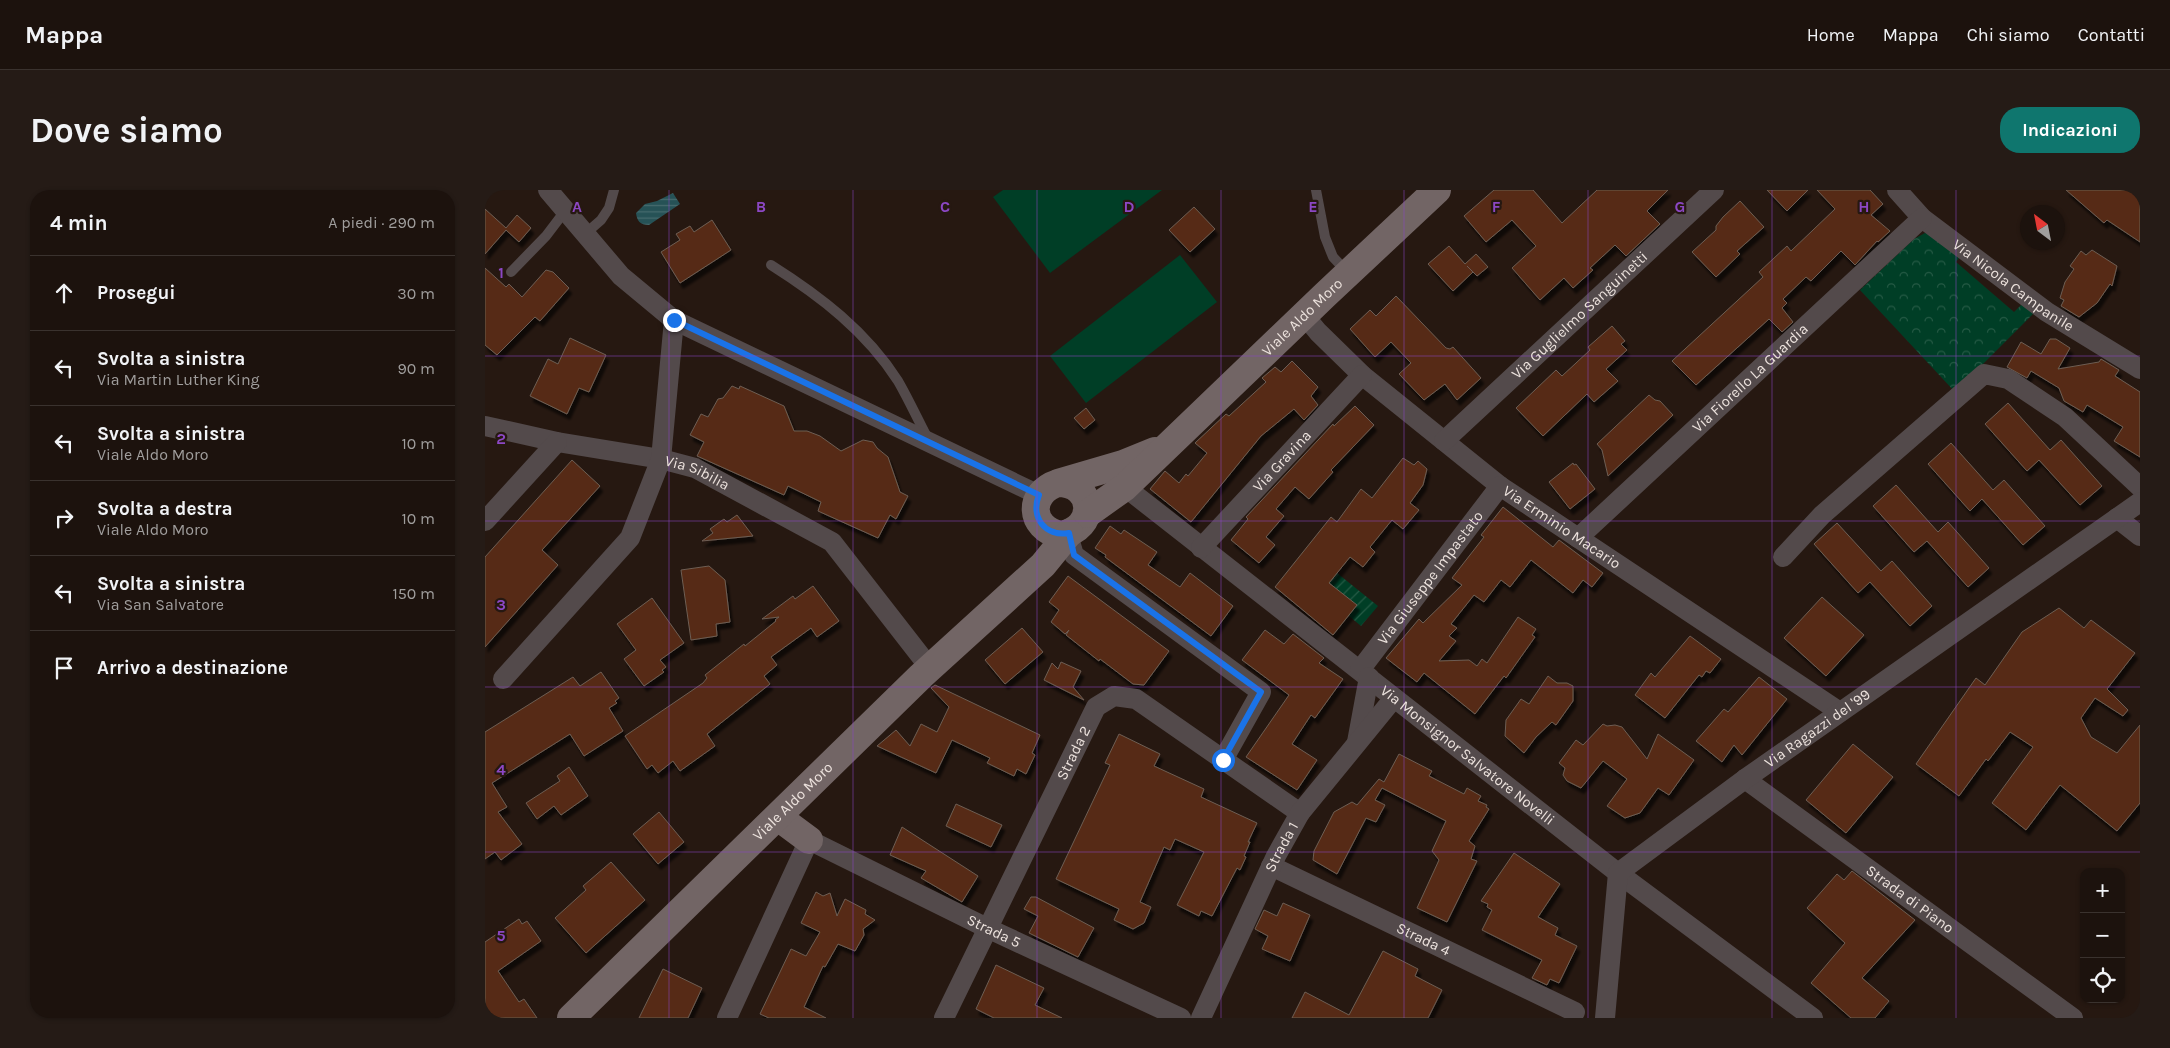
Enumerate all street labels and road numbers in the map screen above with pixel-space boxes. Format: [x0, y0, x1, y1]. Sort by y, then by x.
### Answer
street label: Via Nicola Campanile [1949, 235, 2077, 335]
street label: Via Guglielmo Sanguinetti [1508, 247, 1651, 383]
street label: Viale Aldo Moro [1258, 274, 1346, 360]
street label: Via Fiorello La Guardia [1688, 320, 1812, 436]
street label: Via Gravina [1249, 426, 1315, 495]
street label: Via Sibilia [663, 451, 733, 494]
street label: Via Erminio Macario [1500, 482, 1624, 573]
street label: Via Giuseppe Impastato [1374, 507, 1487, 648]
street label: Via Monsignor Salvatore Novelli [1377, 681, 1558, 829]
street label: Via Ragazzi del '99 [1761, 685, 1874, 772]
street label: Strada 2 [1053, 723, 1094, 783]
street label: Viale Aldo Moro [749, 758, 836, 844]
street label: Strada 1 [1261, 819, 1302, 875]
street label: Strada di Piano [1862, 861, 1957, 937]
street label: Strada 5 [964, 910, 1024, 951]
street label: Strada 4 [1394, 919, 1454, 960]

